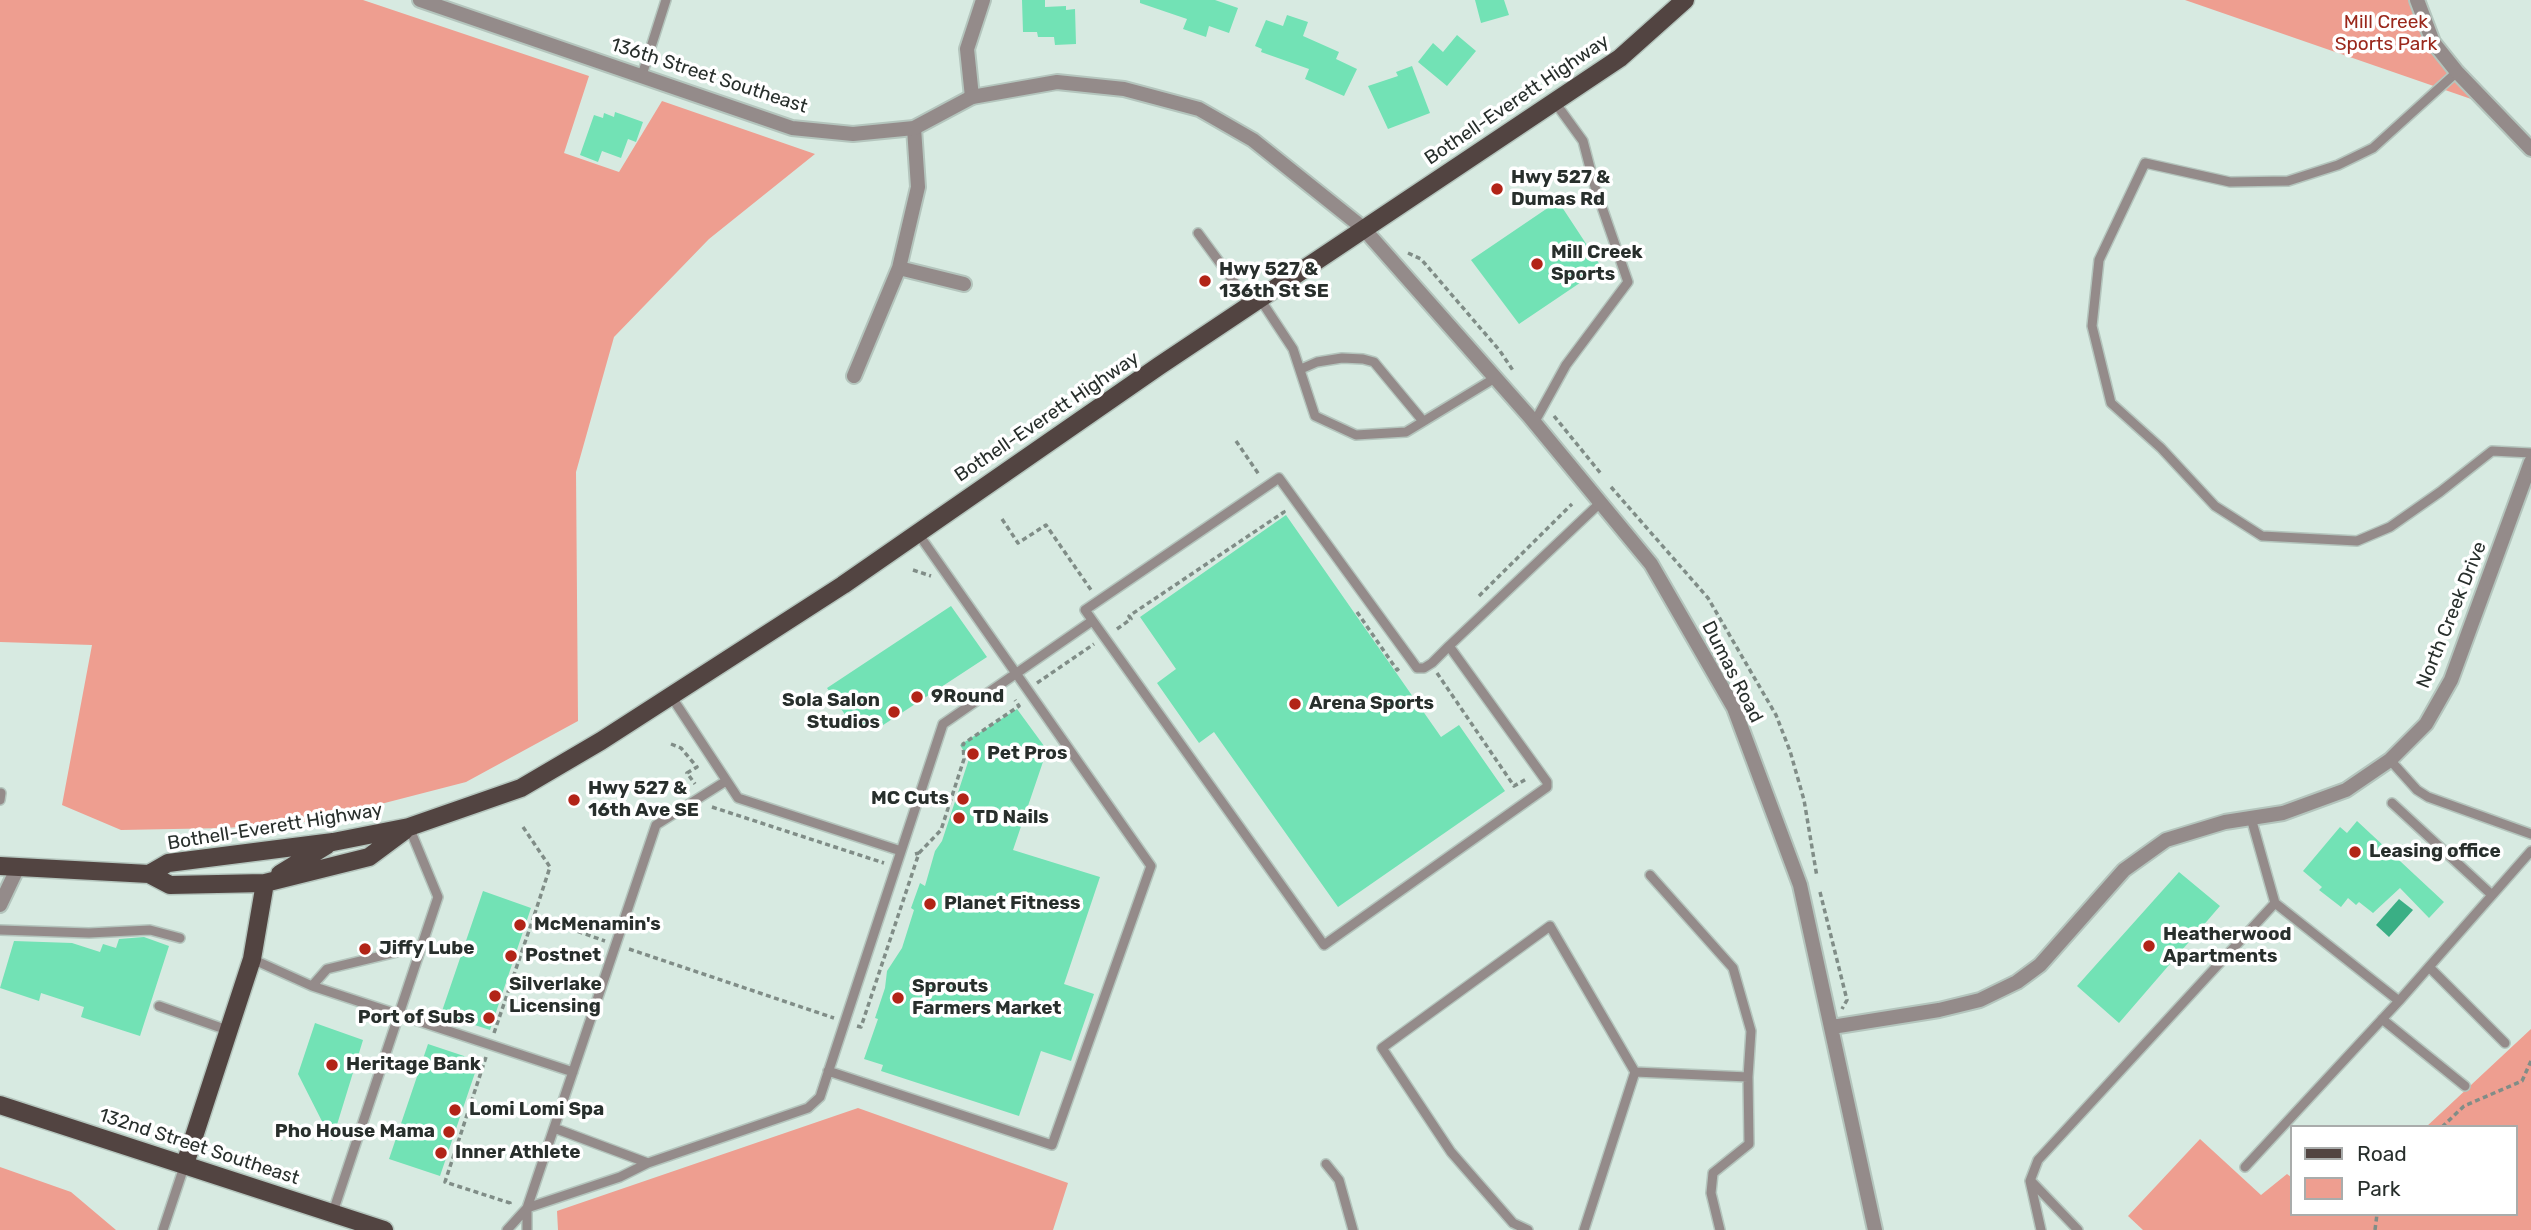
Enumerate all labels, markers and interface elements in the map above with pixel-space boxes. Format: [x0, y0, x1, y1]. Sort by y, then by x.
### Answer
park label: Mill Creek Sports Park [2335, 12, 2437, 56]
street label: Bothell-Everett Highway [1421, 30, 1613, 170]
street label: 136th Street Southeast [608, 33, 810, 119]
place label: Hwy 527 & Dumas Rd [1511, 167, 1610, 211]
marker: Hwy 527 & Dumas Rd [1489, 181, 1505, 197]
place label: Mill Creek Sports [1551, 242, 1643, 286]
marker: Mill Creek Sports [1529, 256, 1545, 272]
place label: Hwy 527 & 136th St SE [1219, 259, 1329, 303]
marker: Hwy 527 & 136th St SE [1197, 273, 1213, 289]
street label: Bothell-Everett Highway [951, 347, 1143, 487]
street label: North Creek Drive [2412, 538, 2492, 692]
street label: Dumas Road [1697, 617, 1767, 727]
place label: 9Round [931, 686, 1004, 708]
marker: 9Round [909, 689, 925, 705]
place label: Sola Salon Studios [782, 690, 880, 734]
place label: Arena Sports [1309, 693, 1434, 715]
marker: Arena Sports [1287, 696, 1303, 712]
marker: Sola Salon Studios [886, 704, 902, 720]
place label: Pet Pros [987, 743, 1067, 765]
marker: Pet Pros [965, 746, 981, 762]
place label: Hwy 527 & 16th Ave SE [588, 778, 699, 822]
place label: MC Cuts [871, 788, 949, 810]
marker: MC Cuts [955, 791, 971, 807]
marker: Hwy 527 & 16th Ave SE [566, 792, 582, 808]
street label: Bothell-Everett Highway [166, 799, 384, 855]
place label: TD Nails [973, 807, 1049, 829]
marker: TD Nails [951, 810, 967, 826]
place label: Leasing office [2369, 841, 2501, 863]
marker: Leasing office [2347, 844, 2363, 860]
place label: Planet Fitness [944, 893, 1080, 915]
marker: Planet Fitness [922, 896, 938, 912]
place label: McMenamin's [534, 914, 661, 936]
marker: McMenamin's [512, 917, 528, 933]
place label: Heatherwood Apartments [2163, 924, 2292, 968]
place label: Jiffy Lube [379, 938, 475, 960]
marker: Heatherwood Apartments [2141, 938, 2157, 954]
marker: Jiffy Lube [357, 941, 373, 957]
place label: Postnet [525, 945, 601, 967]
marker: Postnet [503, 948, 519, 964]
place label: Silverlake Licensing [509, 974, 602, 1018]
place label: Sprouts Farmers Market [912, 976, 1061, 1020]
marker: Silverlake Licensing [487, 988, 503, 1004]
marker: Sprouts Farmers Market [890, 990, 906, 1006]
place label: Port of Subs [358, 1007, 475, 1029]
marker: Port of Subs [481, 1010, 497, 1026]
place label: Heritage Bank [346, 1054, 481, 1076]
marker: Heritage Bank [324, 1057, 340, 1073]
place label: Lomi Lomi Spa [469, 1099, 604, 1121]
marker: Lomi Lomi Spa [447, 1102, 463, 1118]
street label: 132nd Street Southeast [96, 1104, 302, 1190]
place label: Pho House Mama [275, 1121, 435, 1143]
marker: Pho House Mama [441, 1124, 457, 1140]
legend [2290, 1125, 2517, 1216]
text: Road [2357, 1141, 2407, 1166]
place label: Inner Athlete [455, 1142, 581, 1164]
marker: Inner Athlete [433, 1145, 449, 1161]
text: Park [2357, 1176, 2401, 1201]

